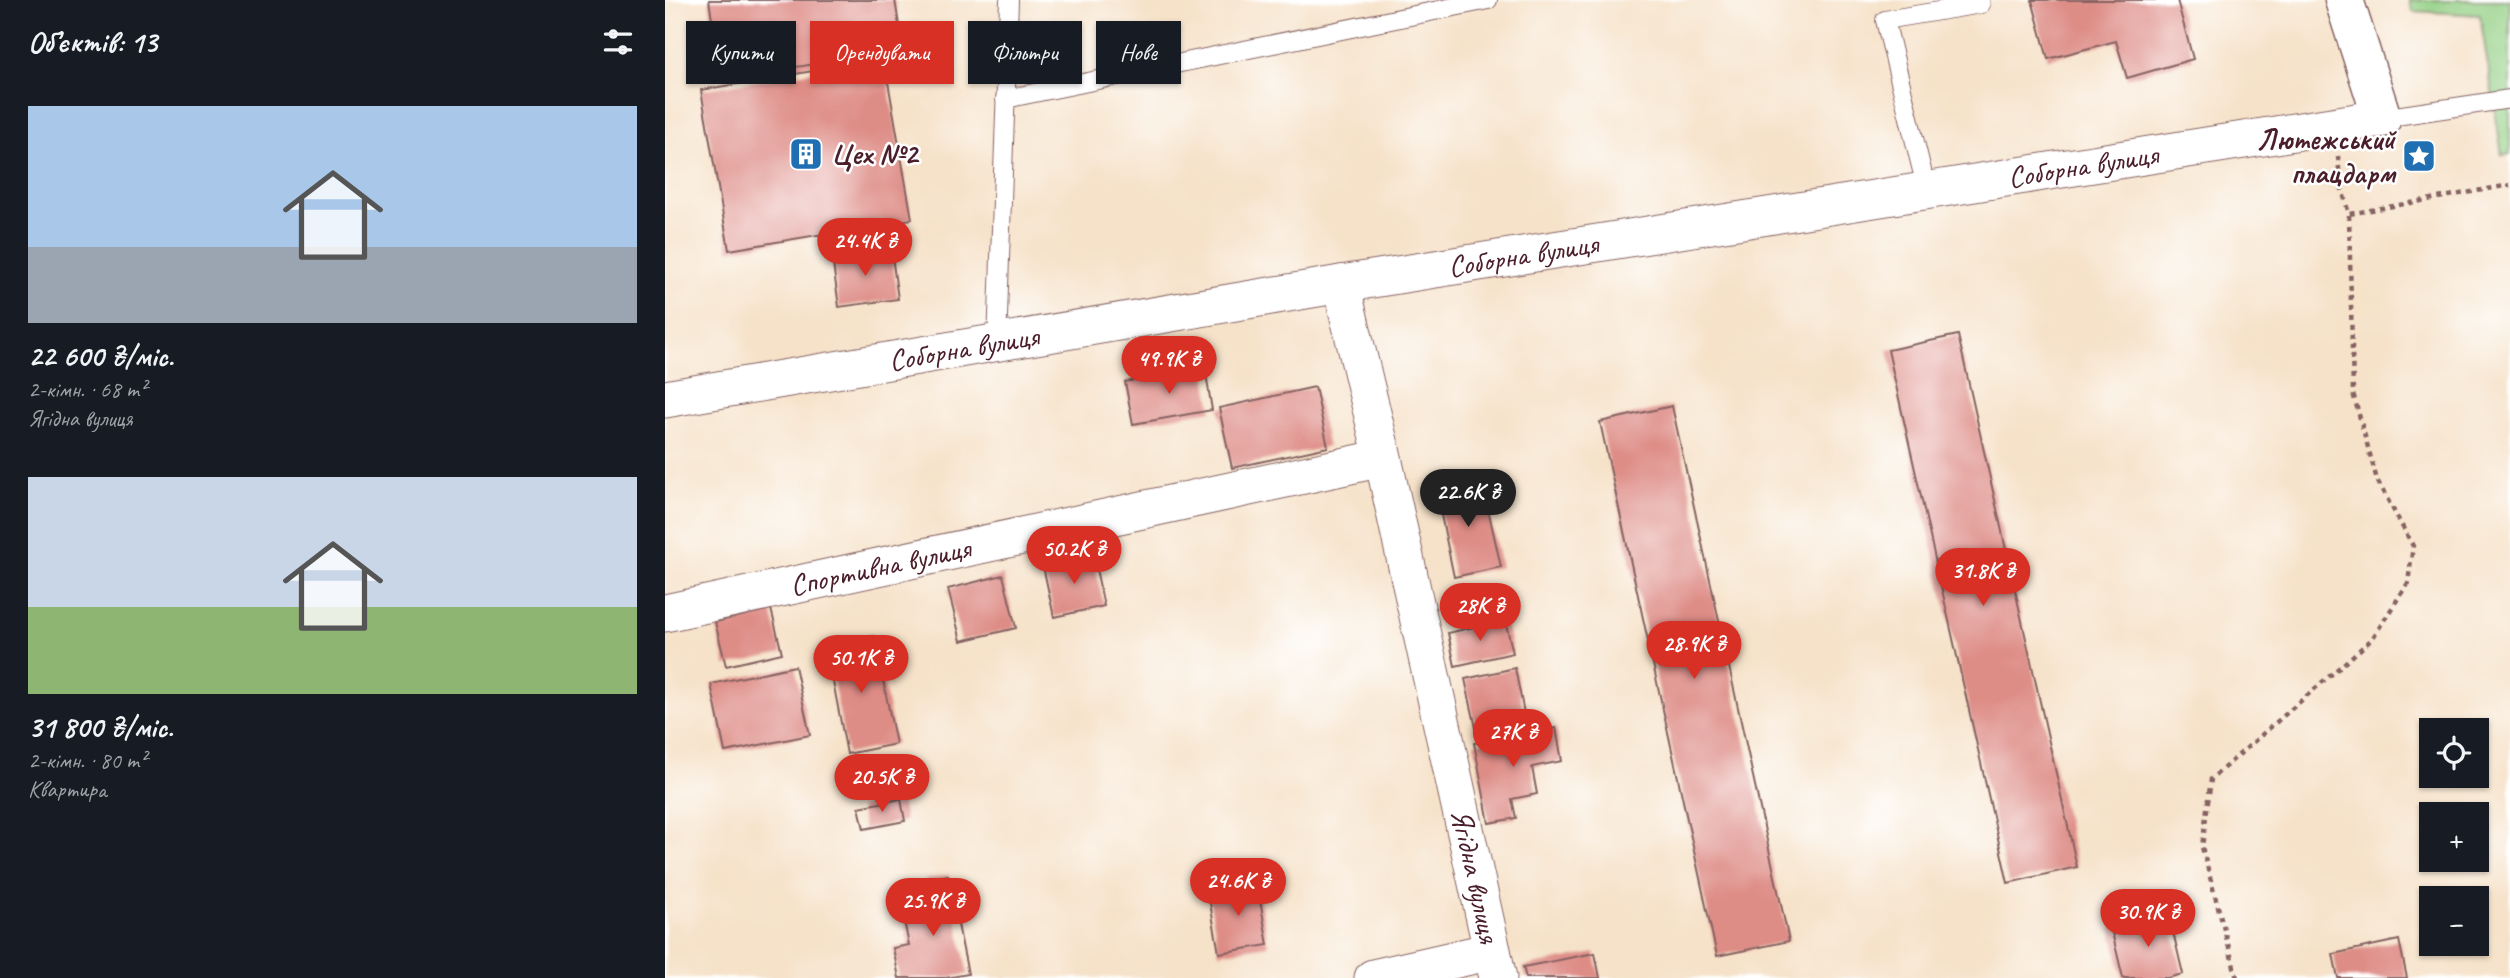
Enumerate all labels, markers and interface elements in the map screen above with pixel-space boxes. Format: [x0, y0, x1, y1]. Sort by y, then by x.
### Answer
chip: Купити [686, 21, 796, 84]
chip: Орендувати [810, 21, 954, 84]
chip: Фільтри [968, 21, 1082, 84]
chip: Нове [1096, 21, 1181, 84]
text: Об’єктів: 13 [28, 23, 157, 61]
icon: filters [599, 23, 637, 61]
place label: Лютежський плацдарм [2256, 120, 2397, 192]
building icon: Цех №2 [787, 135, 825, 173]
place label: Цех №2 [831, 135, 920, 173]
street label: Соборна вулиця [2005, 135, 2163, 196]
place icon: Лютежський плацдарм [2400, 137, 2438, 175]
icon: home [270, 152, 396, 278]
pin: 24.4K ₴ [800, 218, 930, 278]
street label: Соборна вулиця [1445, 224, 1603, 286]
text: 24.4K ₴ [833, 226, 897, 255]
street label: Соборна вулиця [886, 316, 1044, 380]
pin: 49.9K ₴ [1104, 336, 1234, 396]
text: 22 600 ₴/міс. [28, 337, 173, 375]
text: 49.9K ₴ [1138, 344, 1200, 373]
text: 2-кімн. · 68 m² [28, 375, 146, 404]
text: Ягідна вулиця [28, 404, 133, 433]
pin: 22.6K ₴ [1403, 470, 1533, 529]
text: 22.6K ₴ [1436, 477, 1500, 506]
icon: home [270, 523, 396, 649]
pin: 50.2K ₴ [1009, 526, 1139, 586]
street label: Спортивна вулиця [786, 528, 976, 605]
text: 50.2K ₴ [1042, 534, 1106, 563]
pin: 31.8K ₴ [1918, 548, 2048, 608]
text: 31.8K ₴ [1951, 556, 2015, 585]
pin: 28K ₴ [1431, 584, 1529, 643]
text: 28K ₴ [1456, 591, 1504, 620]
pin: 28.9K ₴ [1629, 622, 1759, 681]
text: 28.9K ₴ [1662, 629, 1726, 658]
pin: 50.1K ₴ [796, 636, 926, 695]
text: 50.1K ₴ [829, 643, 893, 672]
text: 31 800 ₴/міс. [28, 708, 173, 746]
pin: 27K ₴ [1464, 710, 1562, 769]
text: 27K ₴ [1489, 717, 1537, 746]
map controls [2419, 718, 2489, 956]
button: locate [2419, 718, 2489, 788]
text: 2-кімн. · 80 m² [28, 746, 146, 775]
pin: 20.5K ₴ [817, 754, 947, 814]
text: 20.5K ₴ [850, 762, 914, 791]
text: Квартира [28, 775, 106, 804]
button: + [2419, 802, 2489, 872]
street label: Ягідна вулиця [1442, 805, 1509, 948]
pin: 24.6K ₴ [1173, 858, 1303, 918]
text: 24.6K ₴ [1206, 866, 1270, 895]
pin: 25.9K ₴ [868, 878, 998, 938]
text: 25.9K ₴ [902, 886, 964, 915]
button: − [2419, 886, 2489, 956]
pin: 30.9K ₴ [2083, 890, 2213, 949]
text: 30.9K ₴ [2116, 897, 2180, 926]

